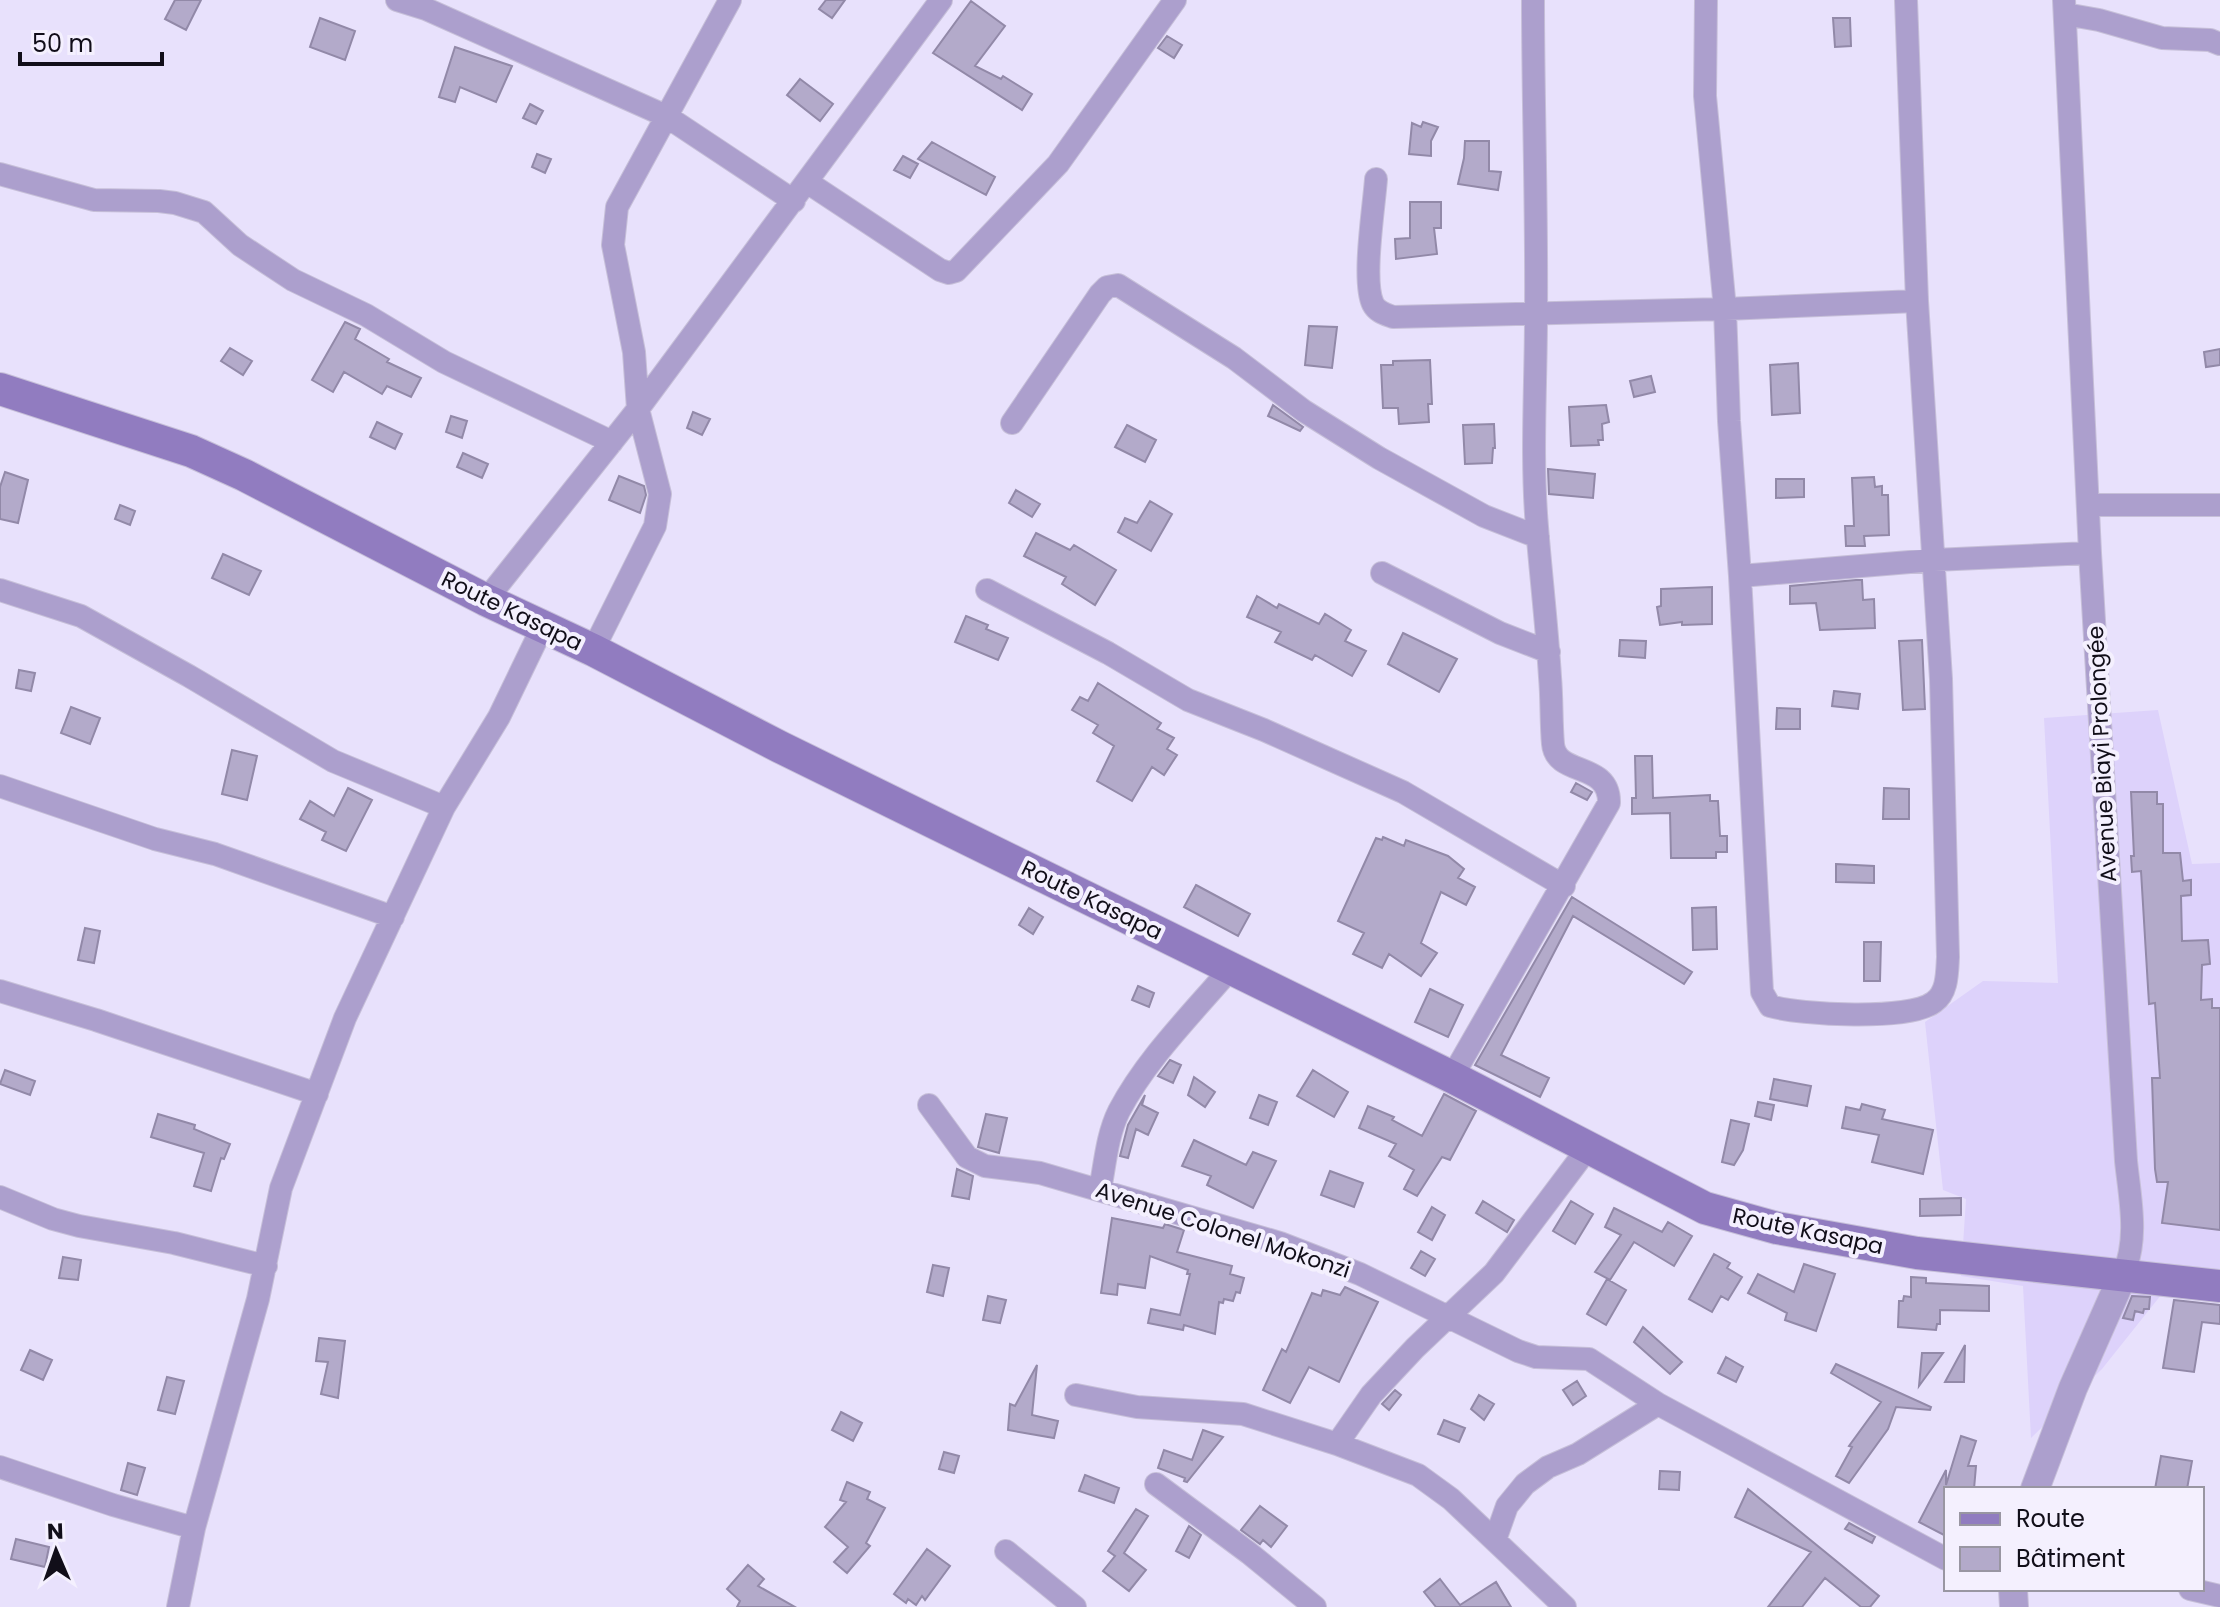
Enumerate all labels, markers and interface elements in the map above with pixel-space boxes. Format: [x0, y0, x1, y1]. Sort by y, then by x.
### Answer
scale bar [20, 16, 162, 66]
text: 50 m [32, 27, 93, 60]
street label: Route Kasapa [436, 563, 588, 659]
street label: Avenue Biayi Prolongée [2080, 625, 2124, 883]
street label: Route Kasapa [1016, 852, 1168, 948]
street label: Avenue Colonel Mokonzi [1092, 1174, 1354, 1286]
street label: Route Kasapa [1730, 1200, 1886, 1262]
legend [1944, 1487, 2204, 1591]
text: Route [2016, 1502, 2085, 1535]
north arrow [16, 1511, 96, 1591]
text: N [47, 1516, 64, 1547]
text: Bâtiment [2016, 1542, 2125, 1575]

